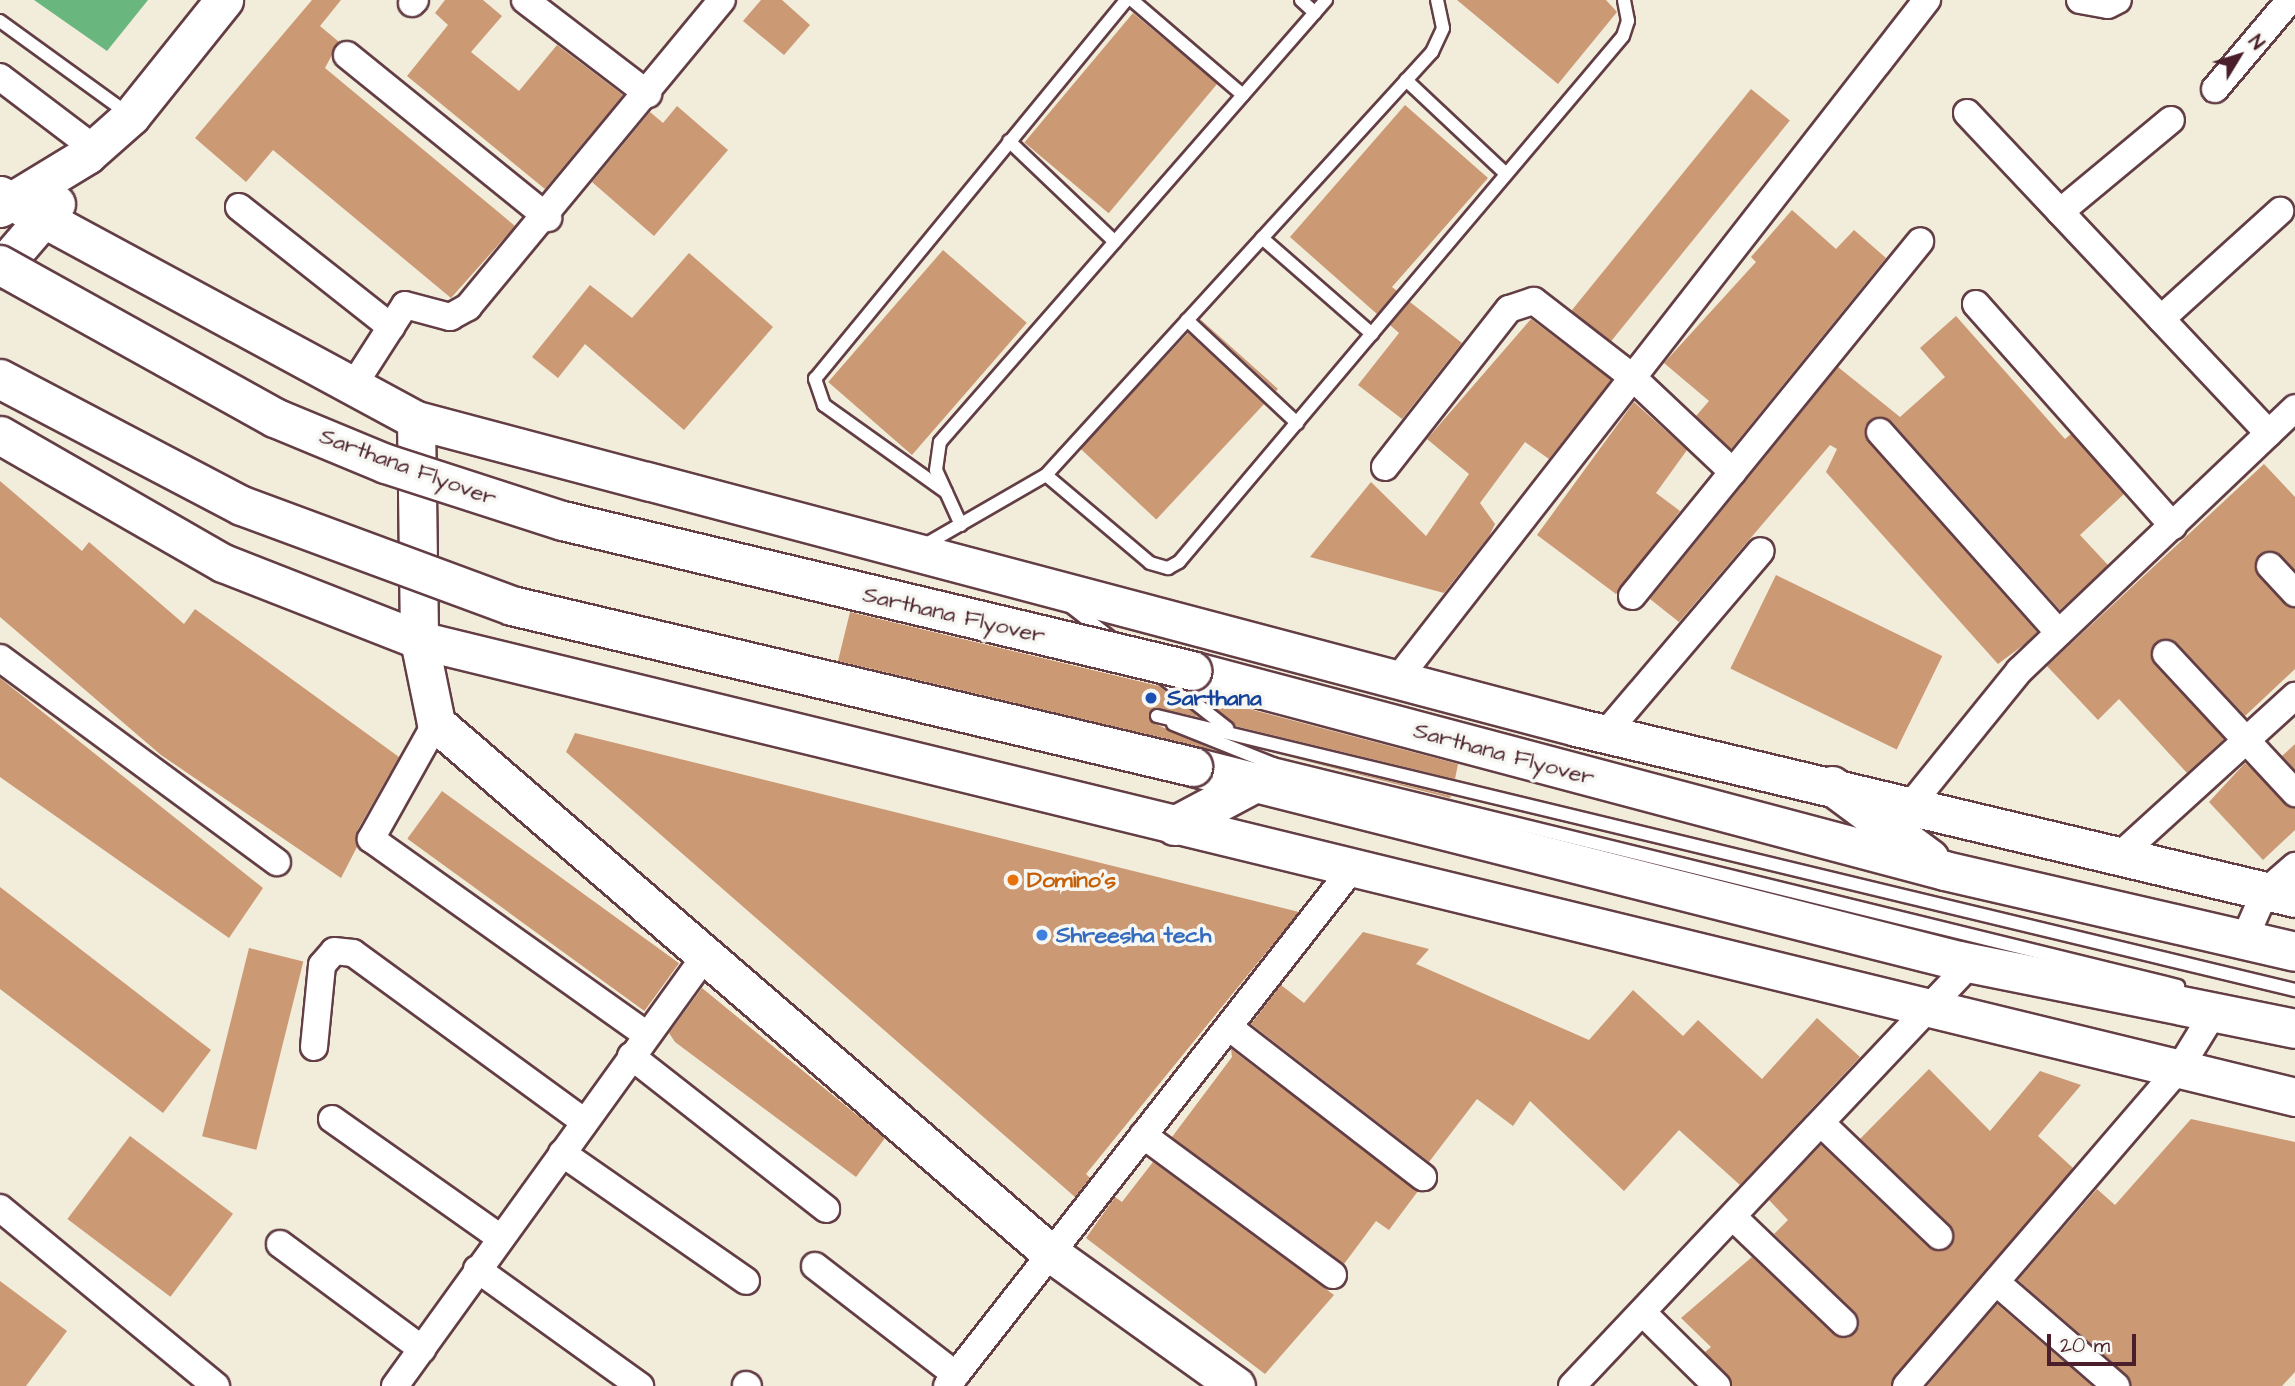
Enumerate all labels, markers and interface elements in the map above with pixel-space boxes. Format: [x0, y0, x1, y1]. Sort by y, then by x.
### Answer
north arrow [2204, 21, 2274, 91]
text: N [2242, 30, 2270, 56]
street label: Sarthana Flyover [316, 422, 500, 512]
street label: Sarthana Flyover [860, 581, 1048, 649]
place label: Sarthana [1167, 684, 1262, 712]
marker: Sarthana [1141, 688, 1161, 708]
street label: Sarthana Flyover [1411, 717, 1597, 791]
place label: Domino's [1027, 866, 1116, 894]
marker: Domino's [1005, 872, 1021, 888]
place label: Shreesha tech [1056, 921, 1211, 949]
marker: Shreesha tech [1034, 927, 1050, 943]
scale bar [2050, 1320, 2139, 1364]
text: 20 m [2060, 1331, 2110, 1360]

